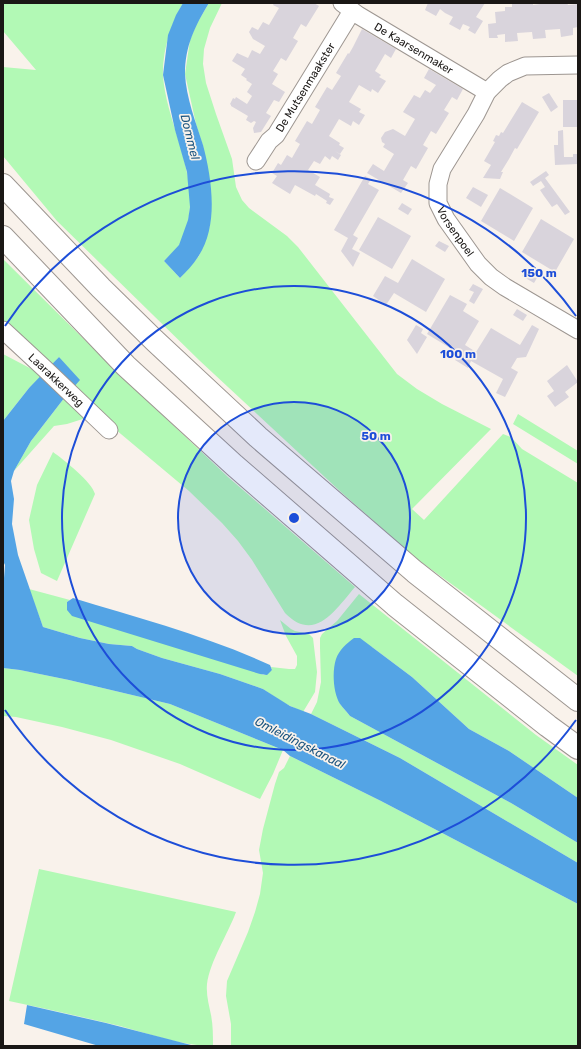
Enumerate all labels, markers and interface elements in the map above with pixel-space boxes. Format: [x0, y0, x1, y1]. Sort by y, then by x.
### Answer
street label: De Kaarsenmaker [372, 20, 456, 78]
street label: De Mutsenmaakster [273, 40, 338, 135]
water label: Dommel [178, 113, 203, 162]
street label: Vorsenpoel [434, 205, 477, 259]
text: 150 m [521, 266, 557, 280]
text: 100 m [440, 347, 476, 361]
street label: Laarakkerweg [26, 351, 86, 410]
text: 50 m [361, 429, 391, 443]
centre of rings [287, 511, 301, 525]
water label: Omleidingskanaal [253, 714, 348, 772]

